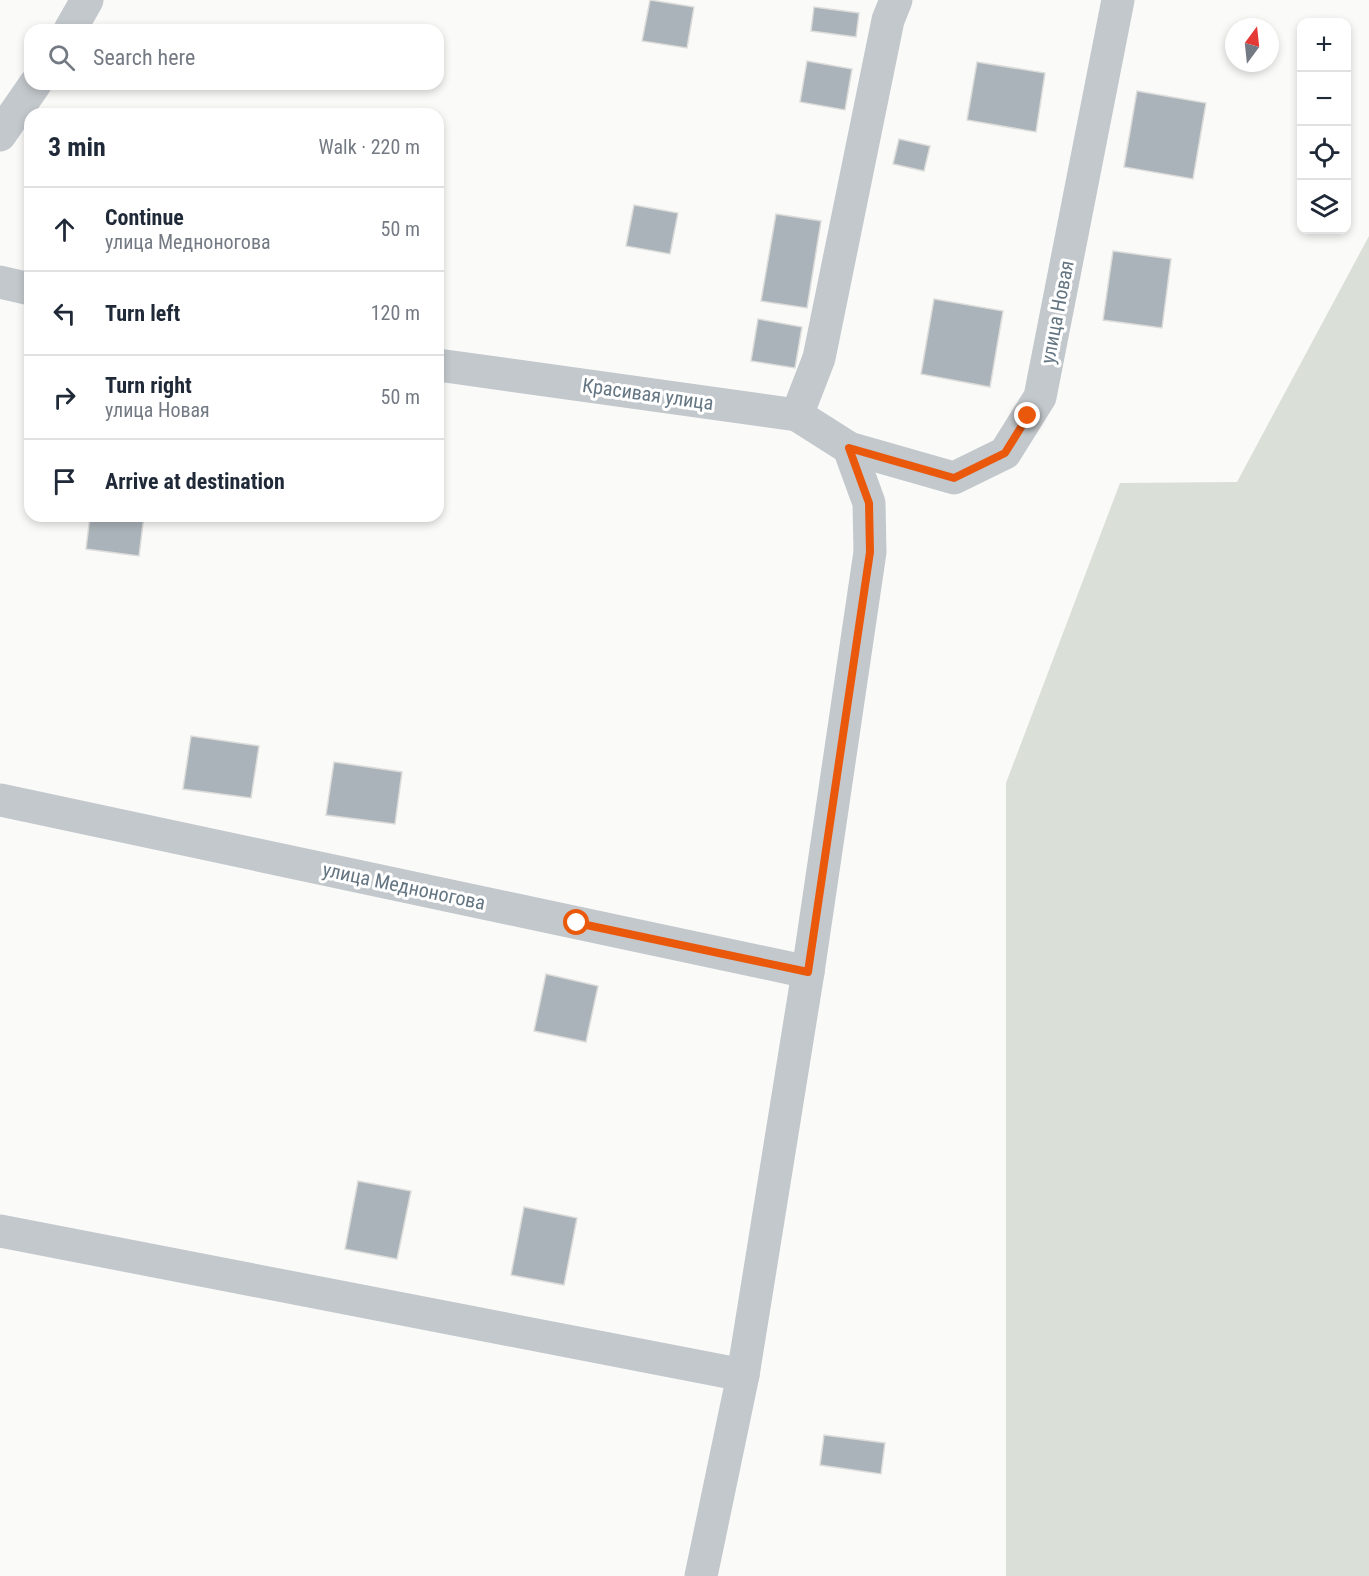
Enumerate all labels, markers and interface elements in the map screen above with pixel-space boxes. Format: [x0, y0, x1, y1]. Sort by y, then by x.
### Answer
north arrow [1225, 18, 1279, 72]
map controls [1297, 18, 1351, 234]
button: + [1297, 18, 1351, 72]
search box [24, 24, 444, 90]
icon: search [45, 41, 78, 74]
text: Search here [93, 45, 195, 70]
button: − [1297, 72, 1351, 126]
button: locate [1297, 126, 1351, 180]
text: 3 min [48, 132, 106, 162]
text: Walk · 220 m [319, 135, 420, 159]
button: layers [1297, 180, 1351, 234]
text: Continue [105, 205, 184, 230]
icon: ahead [48, 213, 81, 246]
text: 50 m [381, 217, 420, 241]
text: улица Медноногова [105, 230, 271, 254]
street label: улица Новая [1035, 258, 1079, 366]
icon: left [48, 297, 81, 330]
text: Turn left [105, 301, 180, 326]
text: 120 m [371, 301, 420, 325]
text: Turn right [105, 373, 192, 398]
street label: Красивая улица [581, 373, 715, 415]
icon: right [48, 381, 81, 414]
text: 50 m [381, 385, 420, 409]
text: улица Новая [105, 398, 210, 422]
route end [1014, 402, 1040, 428]
icon: arrive [48, 465, 81, 498]
text: Arrive at destination [105, 469, 285, 494]
street label: улица Медноногова [321, 857, 487, 915]
route start [563, 909, 589, 935]

